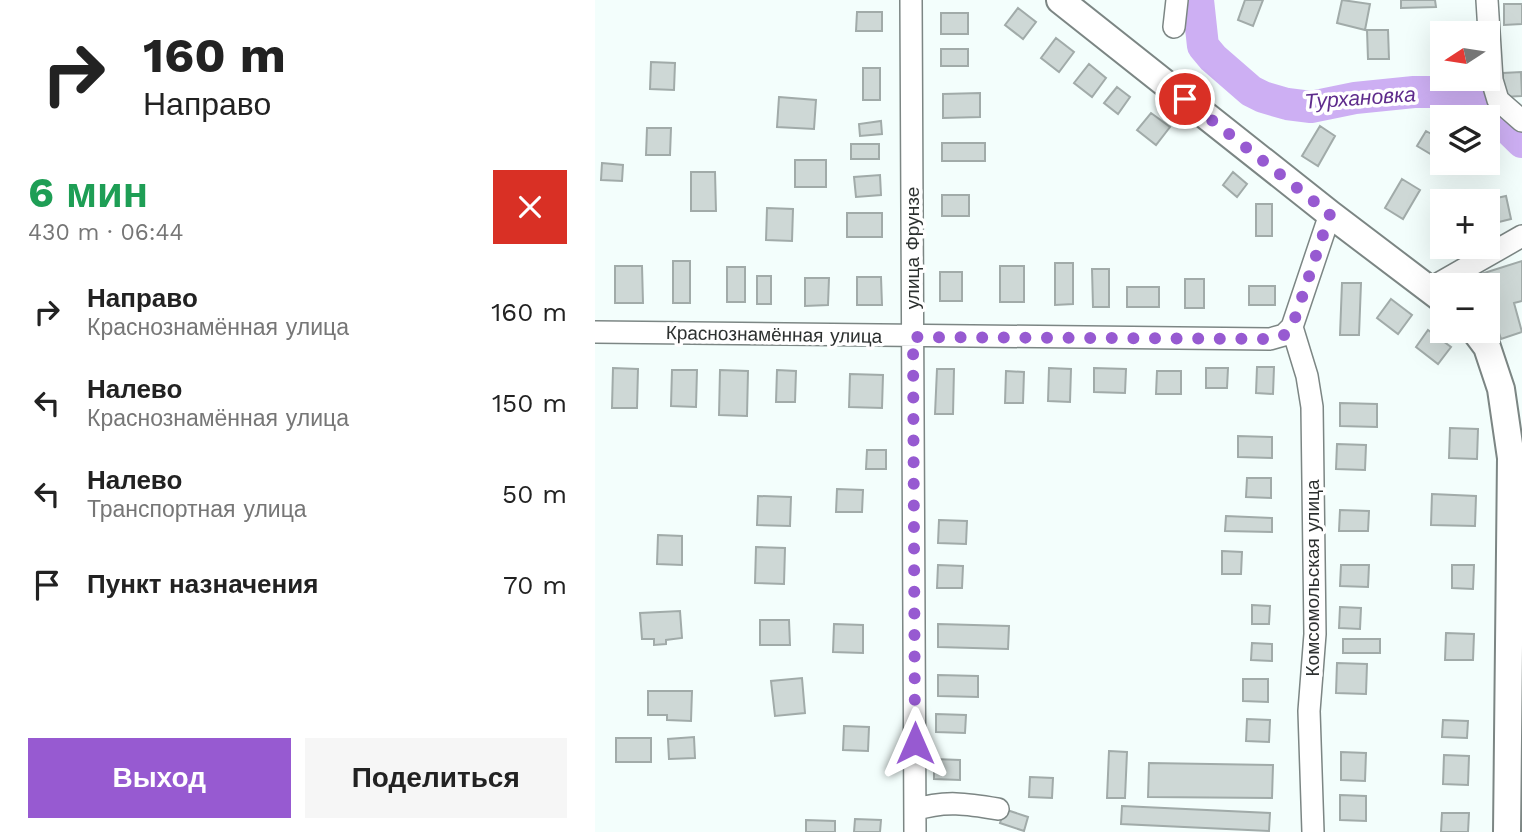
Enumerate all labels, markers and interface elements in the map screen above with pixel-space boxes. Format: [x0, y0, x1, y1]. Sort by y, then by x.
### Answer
north arrow [1430, 21, 1500, 91]
map controls [1430, 21, 1500, 343]
text: 160 m [143, 26, 286, 84]
icon: right [28, 28, 119, 119]
pin [1155, 69, 1215, 129]
icon: arrive [1166, 80, 1204, 118]
water label: Турхановка [1304, 81, 1416, 114]
text: Направо [143, 85, 271, 123]
button: layers [1430, 105, 1500, 175]
text: 6 мин [28, 168, 148, 217]
button: close [493, 170, 567, 244]
street label: улица Фрунзе [901, 187, 924, 309]
button: + [1430, 189, 1500, 259]
text: 430 m · 06:44 [28, 219, 184, 246]
button: − [1430, 273, 1500, 343]
text: Направо [87, 283, 198, 313]
icon: right [28, 293, 66, 331]
text: 160 m [491, 297, 567, 327]
text: Краснознамённая улица [87, 314, 349, 341]
street label: Краснознамённая улица [666, 321, 883, 348]
text: Налево [87, 374, 182, 404]
icon: left [28, 384, 66, 422]
text: 150 m [492, 388, 567, 418]
text: Краснознамённая улица [87, 405, 349, 432]
text: Налево [87, 465, 182, 495]
icon: left [28, 475, 66, 513]
text: 50 m [502, 479, 567, 509]
street label: Комсомольская улица [1301, 479, 1324, 676]
text: Транспортная улица [87, 496, 307, 523]
icon: arrive [28, 566, 66, 604]
text: Пункт назначения [87, 569, 318, 599]
text: 70 m [503, 570, 567, 600]
position arrow [878, 706, 952, 780]
button: Выход [28, 738, 291, 818]
button: Поделиться [305, 738, 567, 818]

